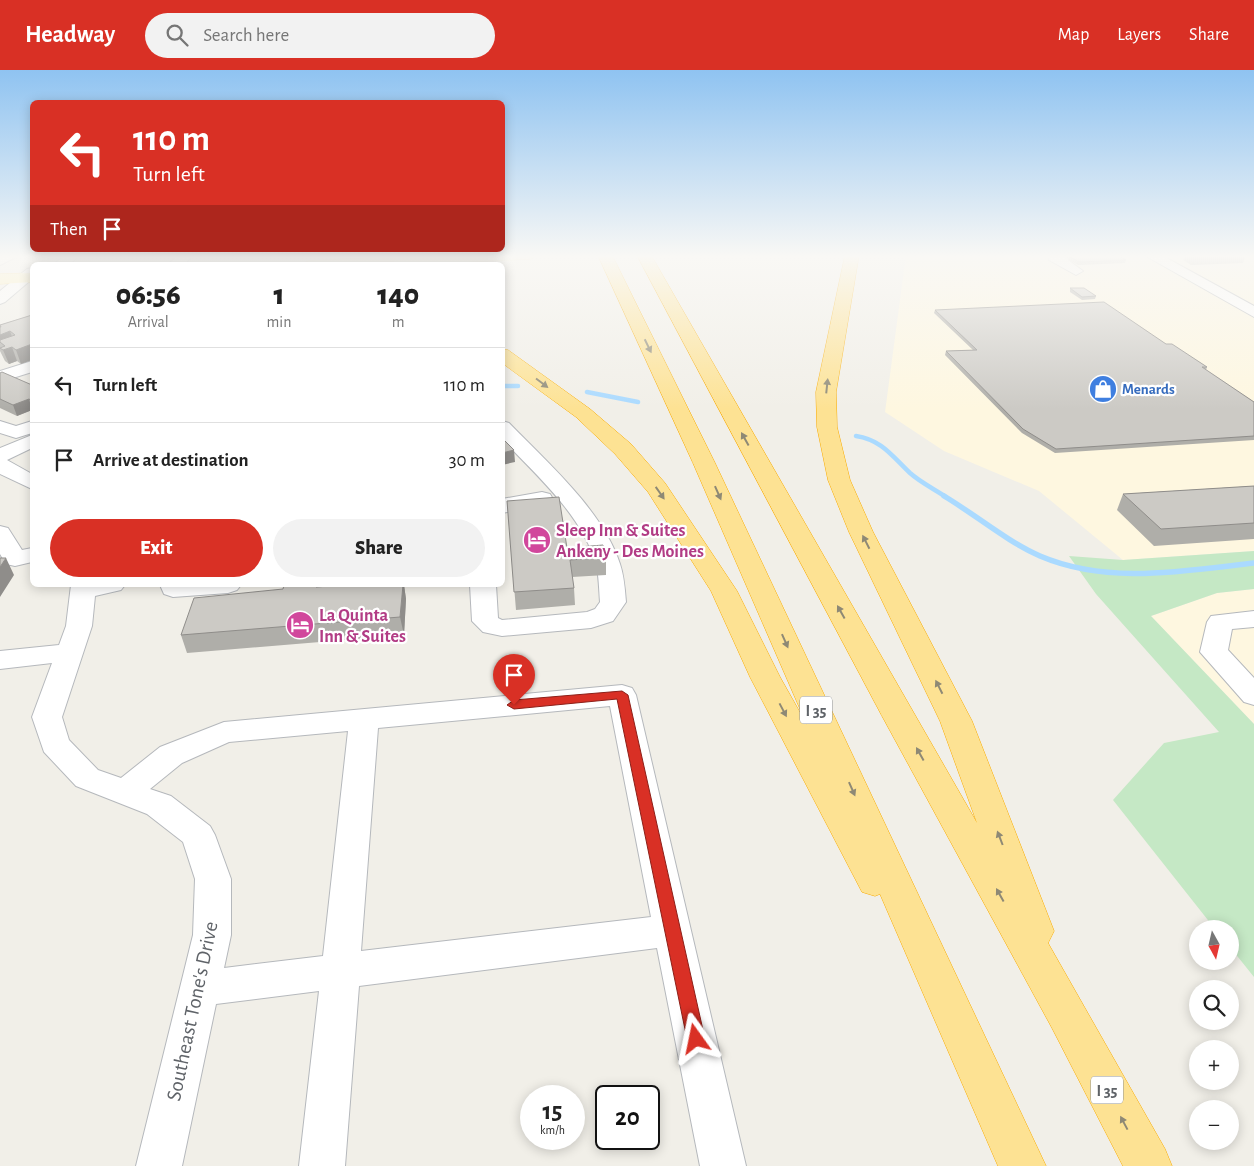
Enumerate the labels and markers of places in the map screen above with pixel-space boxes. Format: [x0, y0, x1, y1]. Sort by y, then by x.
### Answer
shop icon: Menards [1088, 374, 1118, 404]
place label: Menards [1122, 382, 1175, 397]
place label: Sleep Inn & Suites Ankeny - Des Moines [556, 522, 704, 561]
hotel icon: Sleep Inn & Suites Ankeny - Des Moines [522, 525, 552, 555]
place label: La Quinta Inn & Suites [319, 607, 406, 646]
hotel icon: La Quinta Inn & Suites [285, 610, 315, 640]
pin [493, 654, 535, 705]

